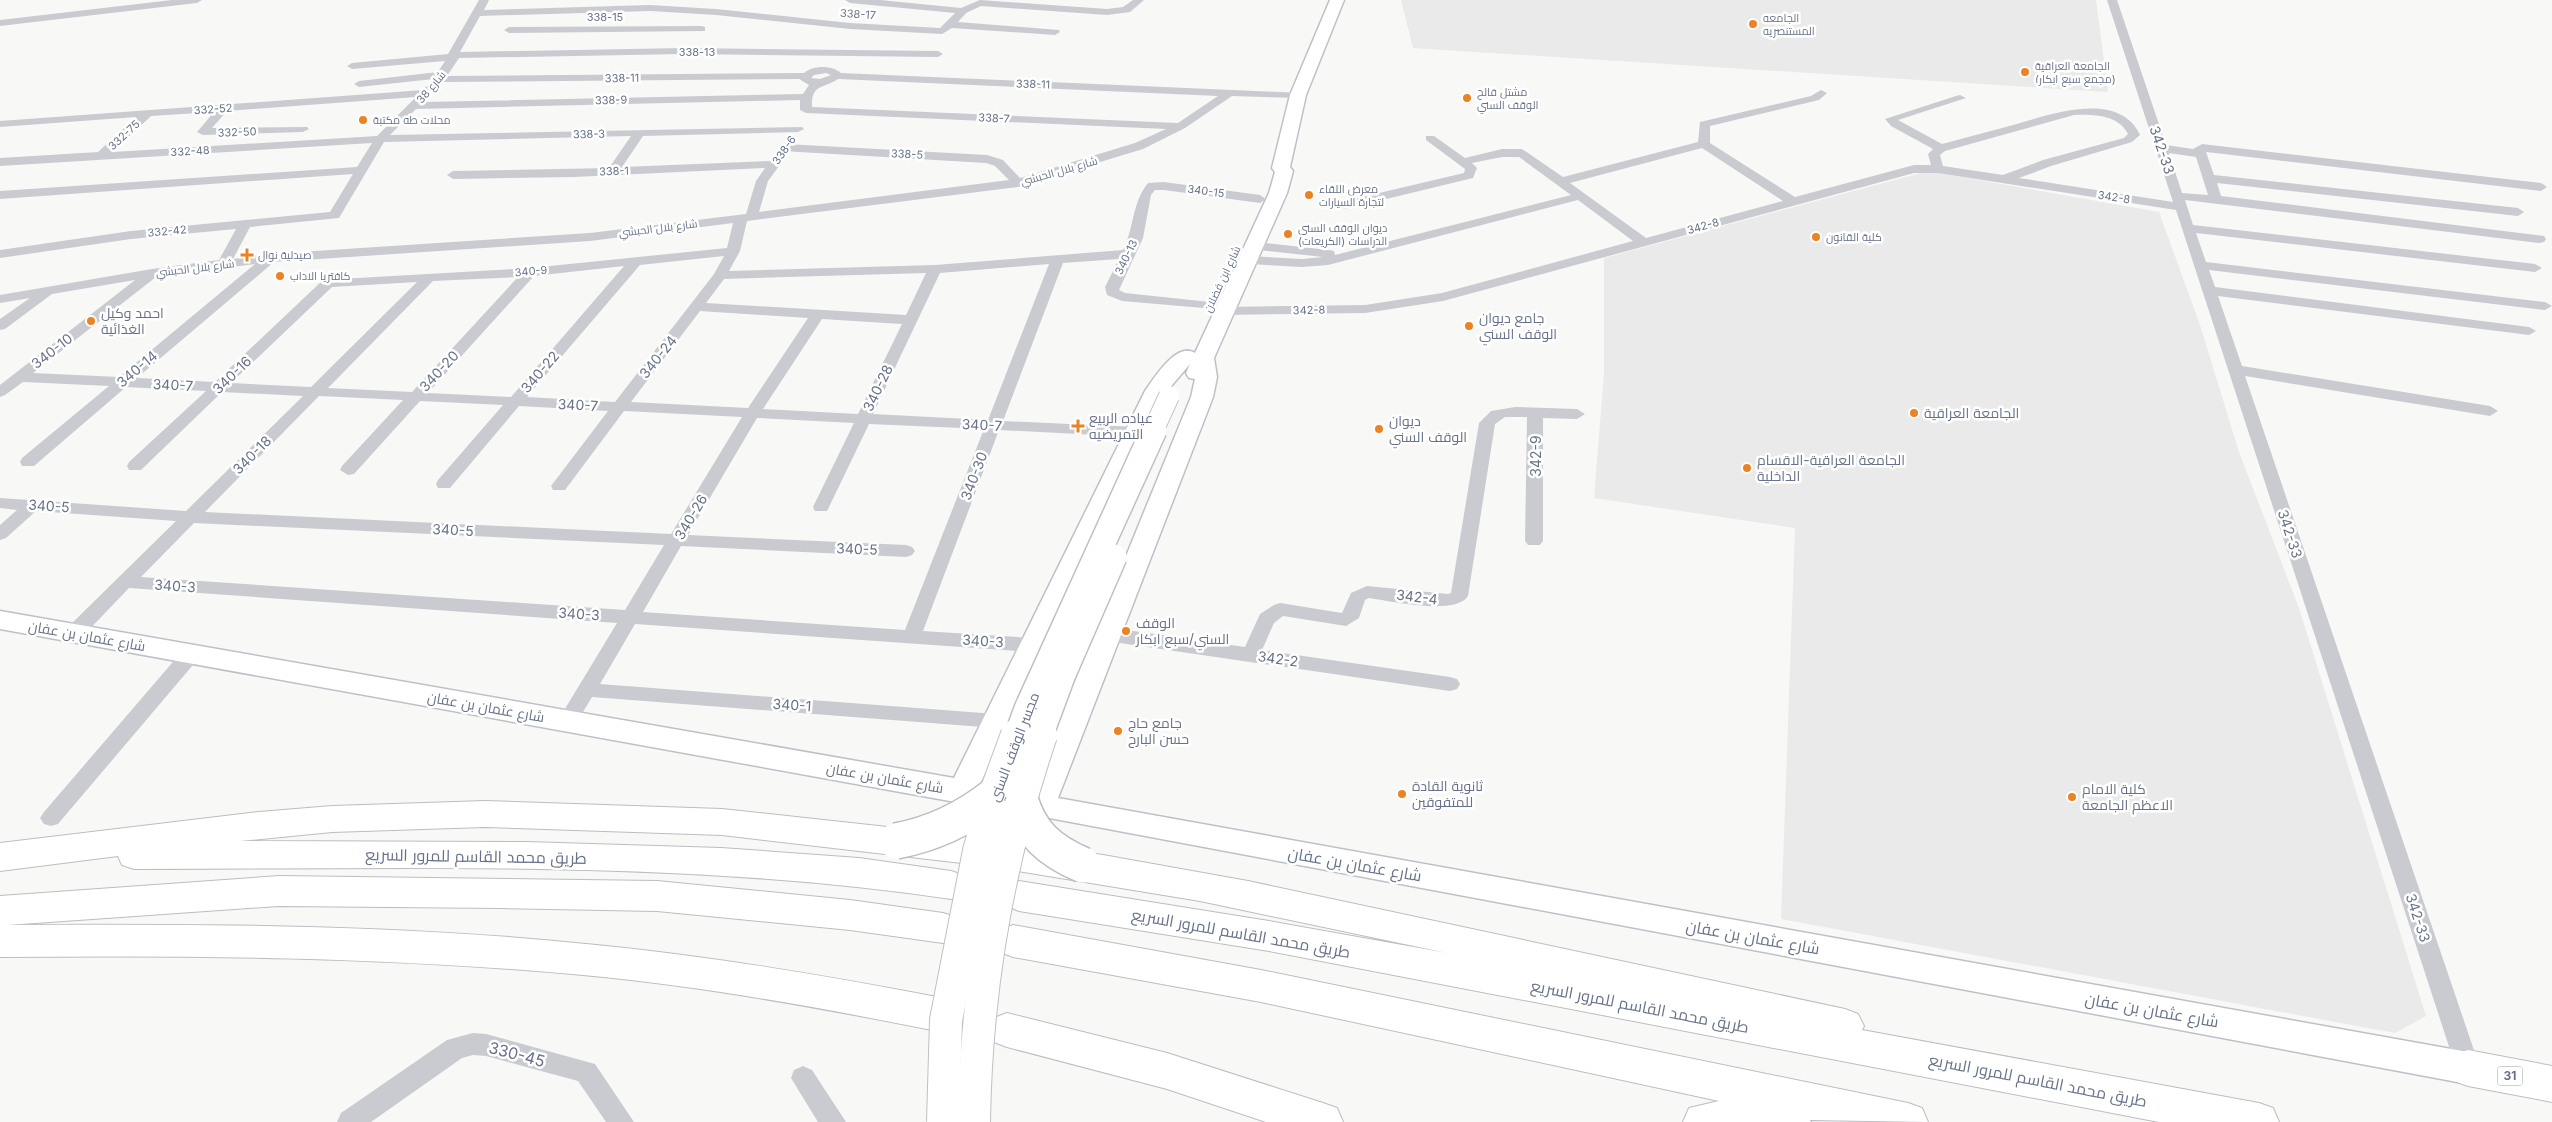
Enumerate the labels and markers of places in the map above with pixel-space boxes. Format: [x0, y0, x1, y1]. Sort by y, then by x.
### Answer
place label: الجامعه المستنصريه [1763, 11, 1815, 38]
marker: الجامعه المستنصريه [1747, 18, 1759, 30]
place label: الجامعة العراقية (مجمع سبع ابكار) [2035, 59, 2116, 87]
marker: الجامعة العراقية (مجمع سبع ابكار) [2019, 66, 2031, 78]
place label: مشتل فالح الوقف السني [1477, 85, 1538, 114]
marker: مشتل فالح الوقف السني [1461, 92, 1473, 104]
place label: محلات طه مكتبة [373, 113, 451, 127]
marker: محلات طه مكتبة [357, 114, 369, 126]
place label: معرض اللقاء لتجارة السيارات [1319, 182, 1384, 209]
marker: معرض اللقاء لتجارة السيارات [1303, 189, 1315, 201]
place label: ديوان الوقف السني الدراسات (الكريعات) [1298, 221, 1387, 248]
marker: ديوان الوقف السني الدراسات (الكريعات) [1282, 228, 1294, 240]
place label: كلية القانون [1826, 230, 1882, 244]
marker: كلية القانون [1810, 231, 1822, 243]
marker: صيدلية نوال [240, 248, 254, 262]
place label: صيدلية نوال [258, 248, 311, 262]
place label: كافتريا الاداب [290, 269, 351, 283]
marker: كافتريا الاداب [274, 270, 286, 282]
place label: احمد وكيل الغذائية [101, 304, 164, 337]
place label: جامع ديوان الوقف السني [1479, 309, 1557, 346]
marker: احمد وكيل الغذائية [85, 315, 97, 327]
marker: جامع ديوان الوقف السني [1463, 320, 1475, 332]
place label: الجامعة العراقية [1924, 404, 2019, 421]
marker: الجامعة العراقية [1908, 407, 1920, 419]
place label: عياده الربيع التمريضيه [1089, 409, 1153, 442]
place label: ديوان الوقف السني [1389, 412, 1467, 449]
marker: عياده الربيع التمريضيه [1071, 419, 1085, 433]
marker: ديوان الوقف السني [1373, 423, 1385, 435]
place label: الجامعة العراقية-الاقسام الداخلية [1757, 451, 1905, 484]
marker: الجامعة العراقية-الاقسام الداخلية [1741, 462, 1753, 474]
place label: الوقف السني/سبع ابكار [1135, 614, 1229, 651]
marker: الوقف السني/سبع ابكار [1120, 625, 1132, 637]
place label: جامع حاج حسن البارح [1128, 714, 1189, 748]
marker: جامع حاج حسن البارح [1112, 725, 1124, 737]
place label: ثانوية القادة للمتفوقين [1412, 777, 1483, 810]
place label: كلية الامام الاعظم الجامعة [2082, 780, 2173, 815]
marker: ثانوية القادة للمتفوقين [1396, 788, 1408, 800]
marker: كلية الامام الاعظم الجامعة [2066, 791, 2078, 803]

